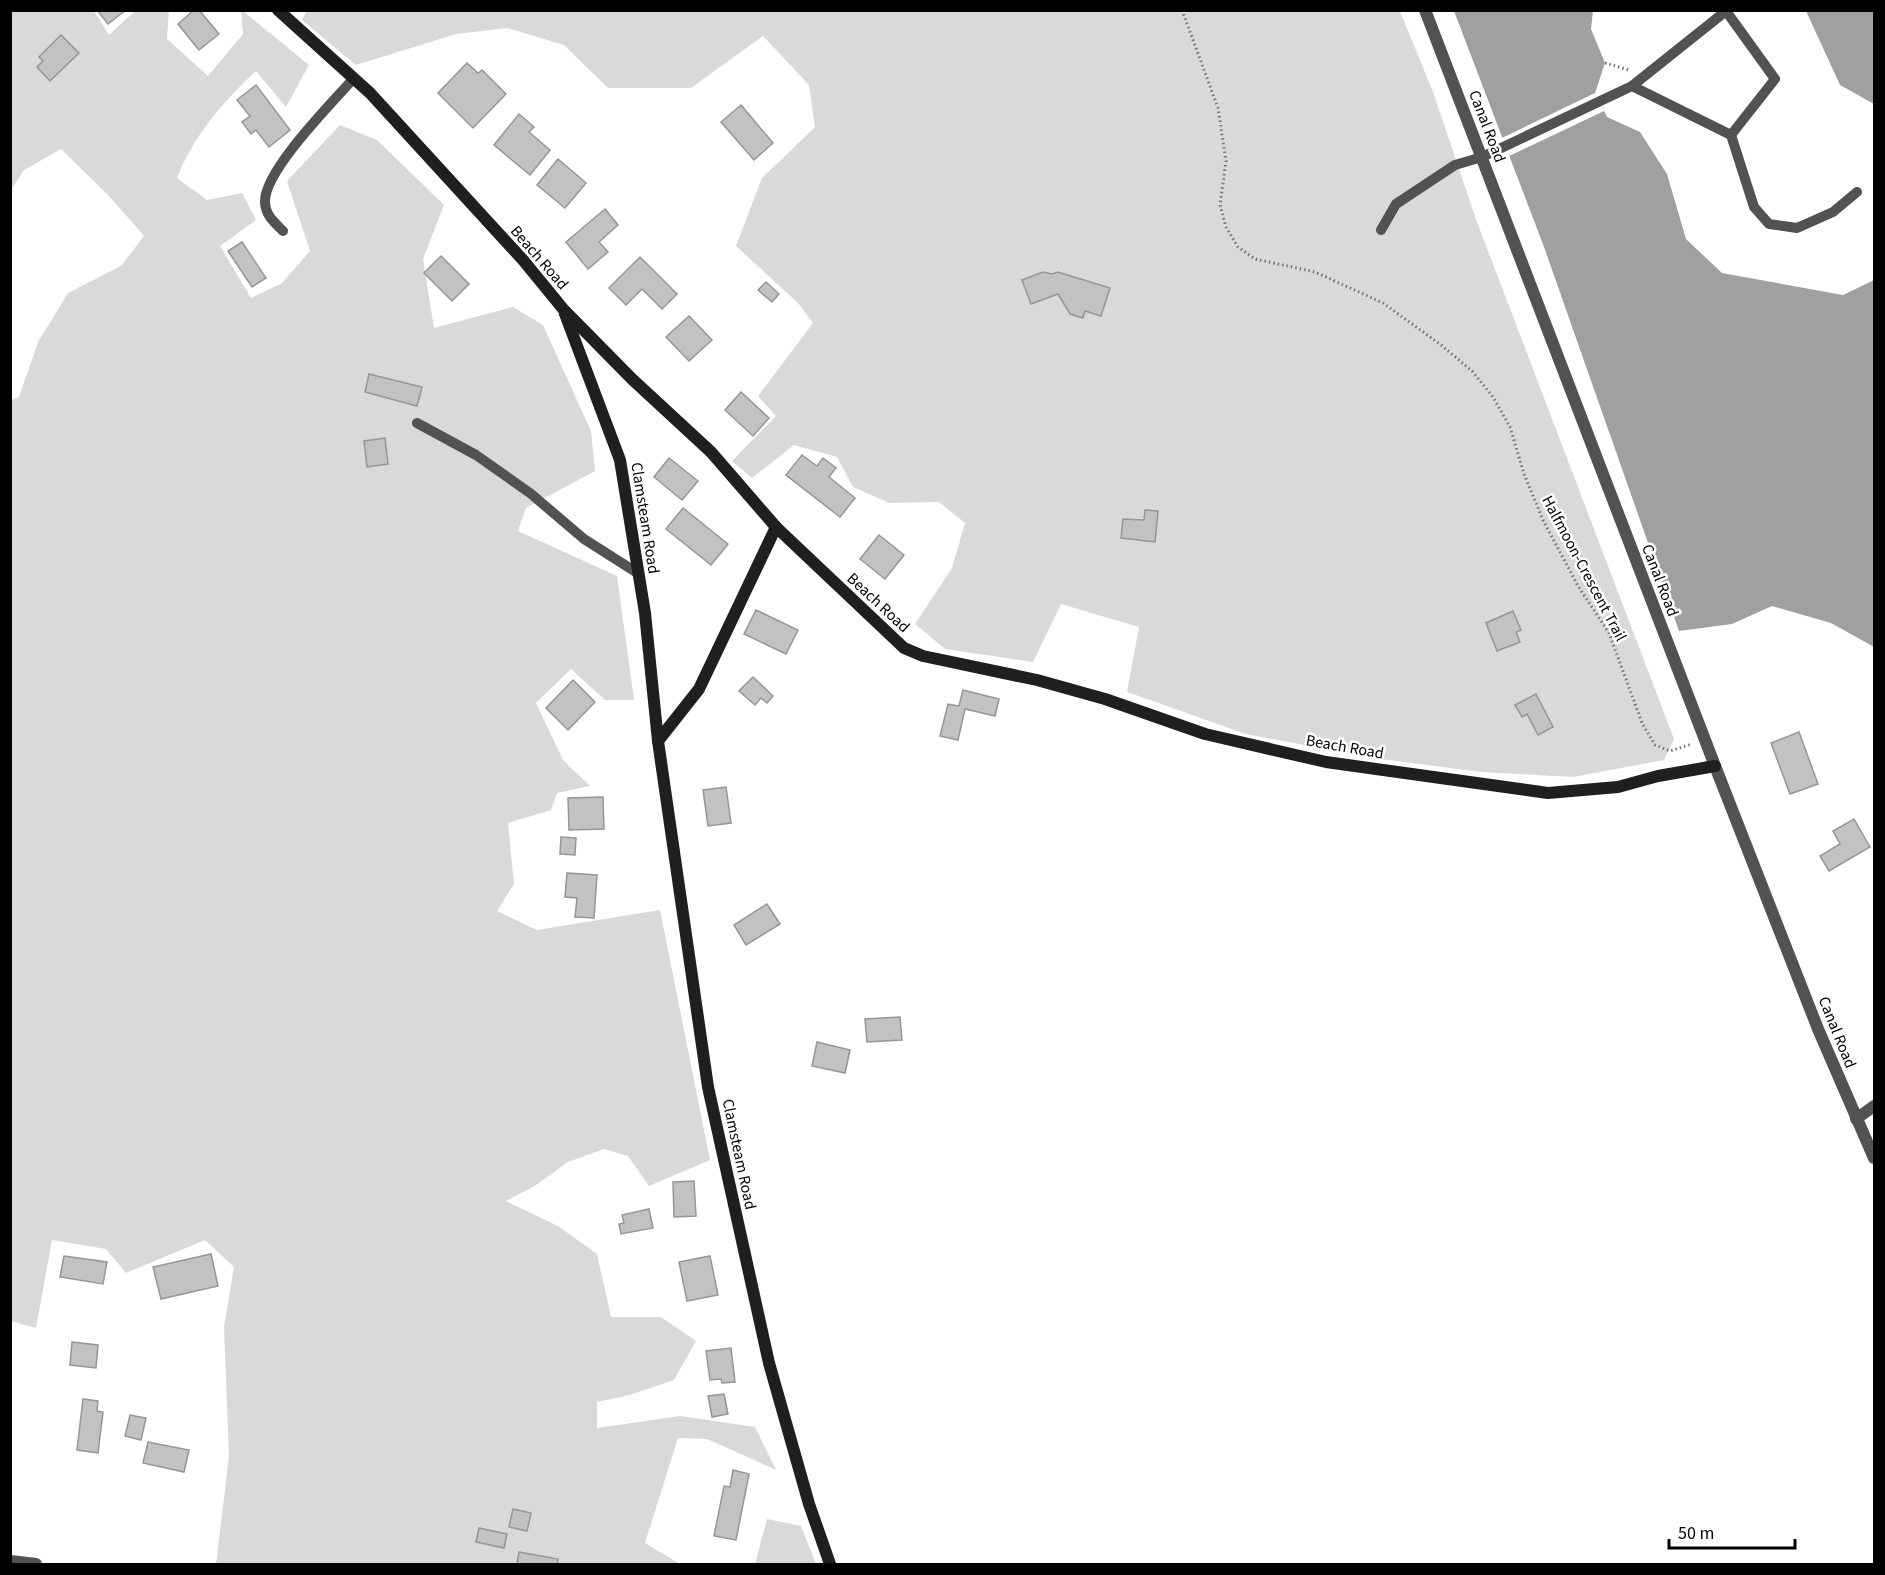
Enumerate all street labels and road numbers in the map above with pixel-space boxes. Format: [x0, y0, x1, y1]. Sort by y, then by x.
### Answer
street label: Canal Road [1463, 87, 1511, 166]
street label: Beach Road [505, 221, 573, 295]
street label: Clamsteam Road [625, 461, 665, 576]
street label: Halfmoon-Crescent Trail [1536, 492, 1632, 645]
street label: Canal Road [1636, 541, 1684, 620]
street label: Beach Road [842, 568, 915, 638]
street label: Beach Road [1304, 729, 1386, 765]
street label: Canal Road [1813, 993, 1861, 1072]
street label: Clamsteam Road [717, 1097, 761, 1212]

